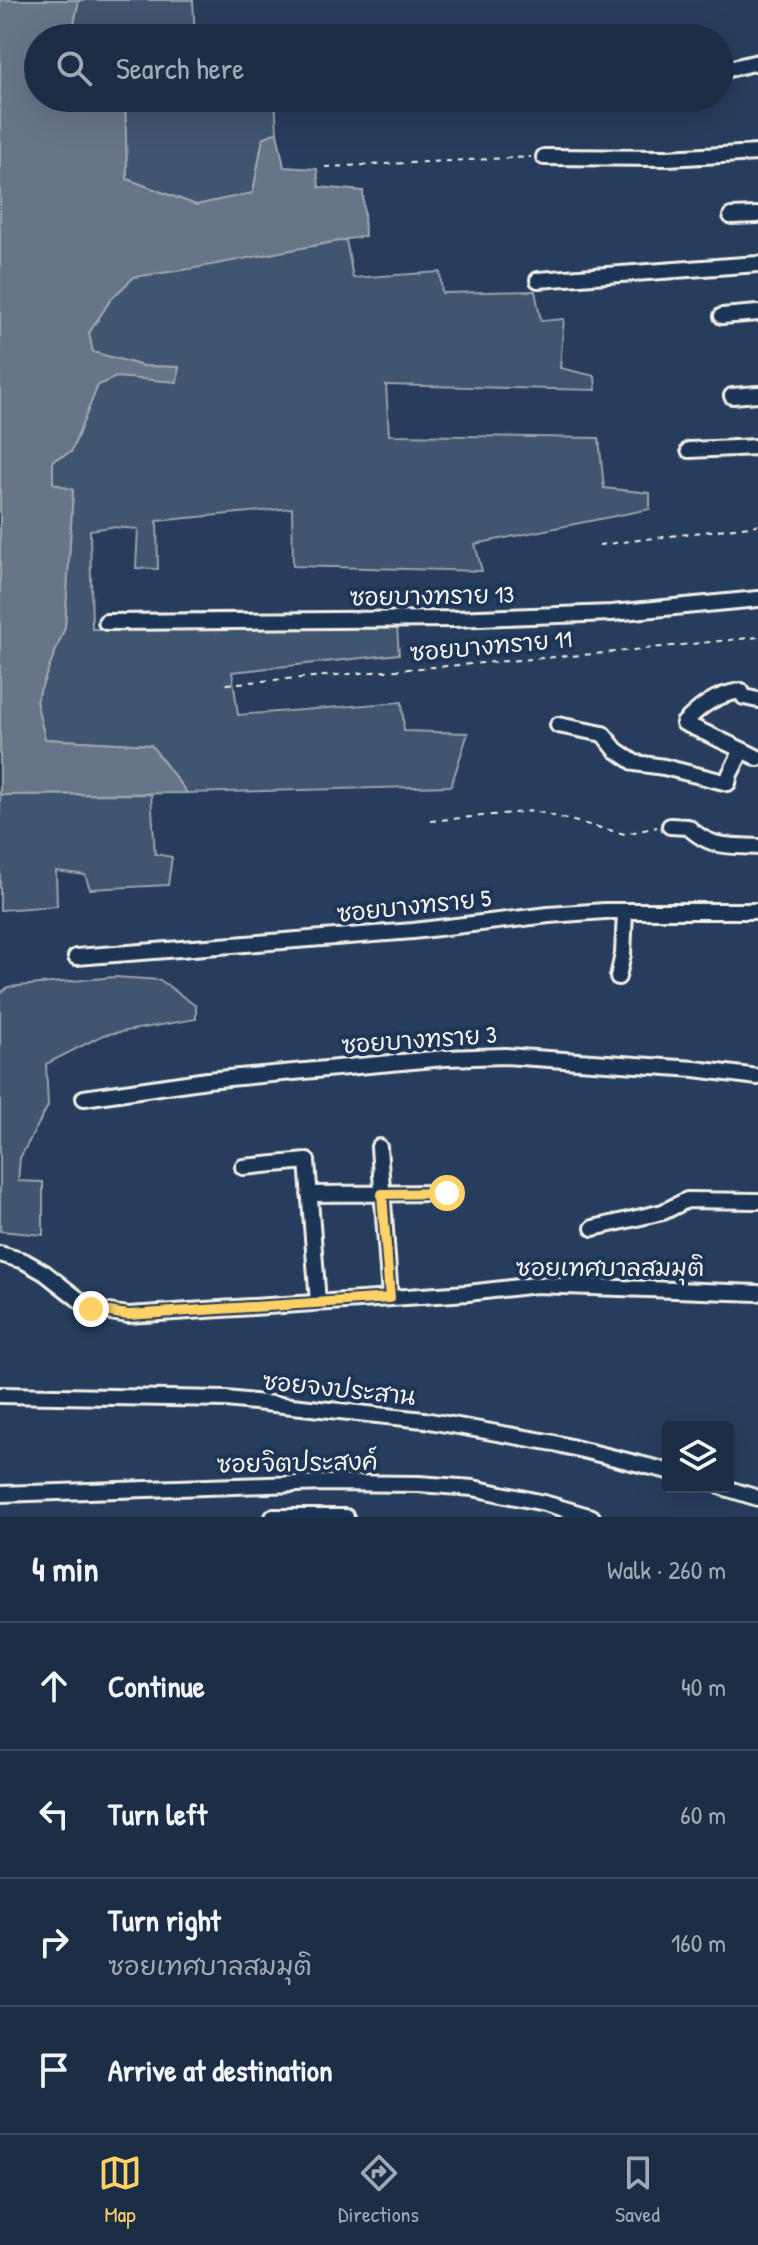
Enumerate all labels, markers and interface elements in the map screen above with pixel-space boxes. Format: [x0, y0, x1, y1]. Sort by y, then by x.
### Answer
search box [24, 24, 734, 112]
icon: search [52, 46, 96, 90]
text: Search here [116, 48, 244, 88]
street label: ซอยบางทราย 13 [349, 578, 514, 612]
street label: ซอยบางทราย 11 [409, 622, 573, 668]
street label: ซอยบางทราย 5 [335, 881, 493, 929]
street label: ซอยบางทราย 3 [340, 1018, 498, 1060]
route start [429, 1175, 465, 1211]
street label: ซอยเทศบาลสมมุติ [516, 1251, 704, 1286]
route end [73, 1291, 109, 1327]
street label: ซอยจงประสาน [261, 1364, 417, 1412]
map controls [662, 1421, 734, 1493]
button: layers [662, 1421, 734, 1493]
street label: ซอยจิตประสงค์ [216, 1445, 378, 1479]
text: 4 min [32, 1546, 99, 1592]
text: Walk · 260 m [607, 1552, 726, 1587]
icon: ahead [32, 1664, 76, 1708]
text: Continue [108, 1666, 205, 1706]
text: 40 m [681, 1669, 726, 1704]
icon: left [32, 1792, 76, 1836]
text: Turn left [108, 1794, 207, 1834]
text: 60 m [680, 1797, 726, 1832]
text: Turn right [108, 1900, 221, 1940]
icon: right [32, 1920, 76, 1964]
text: 160 m [671, 1925, 726, 1960]
text: ซอยเทศบาลสมมุติ [108, 1948, 312, 1983]
icon: arrive [32, 2048, 76, 2092]
text: Arrive at destination [108, 2050, 333, 2090]
tab: Map [98, 2151, 142, 2229]
tab: Directions [338, 2151, 419, 2229]
tab: Saved [615, 2151, 660, 2229]

